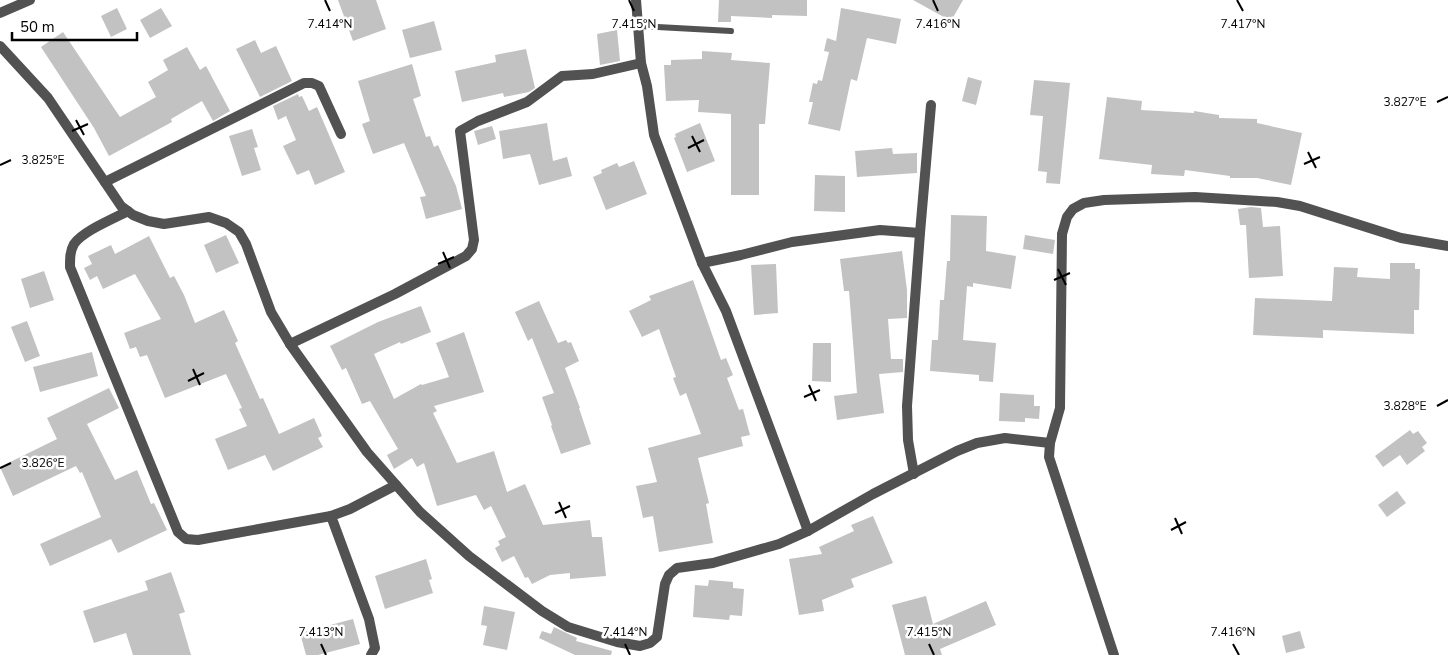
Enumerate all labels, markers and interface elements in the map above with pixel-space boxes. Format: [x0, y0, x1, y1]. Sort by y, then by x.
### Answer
scale bar [12, 10, 138, 42]
text: 7.414°N [308, 16, 352, 32]
text: 7.415°N [612, 16, 656, 32]
text: 7.416°N [916, 16, 960, 32]
text: 7.417°N [1221, 16, 1265, 32]
text: 50 m [20, 17, 55, 37]
text: 3.827°E [1384, 94, 1426, 110]
text: 3.825°E [22, 152, 64, 168]
text: 3.828°E [1384, 398, 1426, 414]
text: 3.826°E [22, 455, 64, 471]
text: 7.413°N [299, 624, 343, 640]
text: 7.414°N [603, 624, 647, 640]
text: 7.415°N [907, 624, 951, 640]
text: 7.416°N [1211, 624, 1255, 640]

